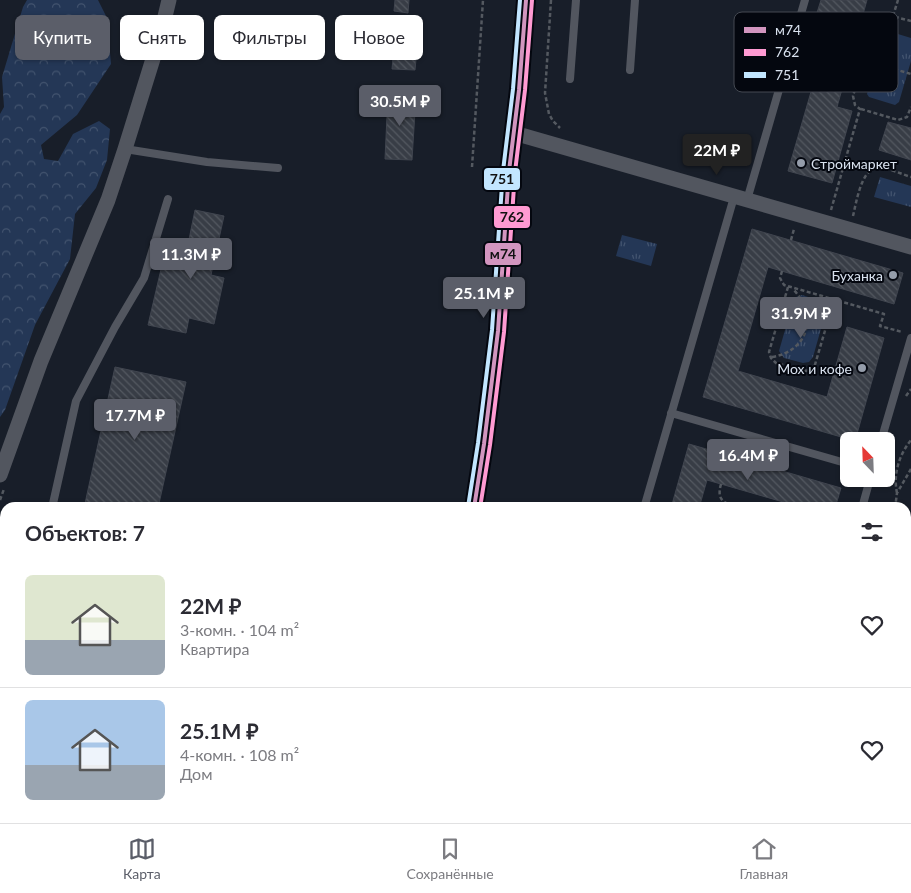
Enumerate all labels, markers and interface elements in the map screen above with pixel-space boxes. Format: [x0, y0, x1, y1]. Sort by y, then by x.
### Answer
legend [734, 12, 898, 92]
chip: Купить [15, 15, 110, 60]
chip: Снять [120, 15, 204, 60]
chip: Фильтры [214, 15, 325, 60]
chip: Новое [335, 15, 423, 60]
text: м74 [775, 21, 801, 38]
text: 762 [775, 43, 799, 60]
text: 751 [775, 66, 799, 83]
pin: 30.5M ₽ [354, 84, 446, 127]
text: 30.5M ₽ [370, 91, 430, 110]
pin: 22M ₽ [682, 134, 752, 176]
text: 22M ₽ [694, 140, 740, 159]
place label: Строймаркет [811, 155, 897, 172]
marker: Строймаркет [795, 157, 807, 169]
line badge: 751 [483, 167, 521, 191]
text: 751 [490, 170, 514, 187]
line badge: 762 [493, 205, 531, 229]
text: 762 [500, 208, 524, 225]
pin: 11.3M ₽ [145, 238, 237, 280]
line badge: м74 [484, 242, 522, 266]
text: 11.3M ₽ [161, 244, 221, 263]
text: м74 [490, 245, 516, 262]
place label: Буханка [831, 267, 883, 284]
marker: Буханка [887, 269, 899, 281]
pin: 25.1M ₽ [438, 276, 530, 319]
text: 25.1M ₽ [454, 283, 514, 302]
pin: 31.9M ₽ [755, 296, 847, 339]
text: 31.9M ₽ [771, 303, 831, 322]
place label: Мох и кофе [777, 360, 852, 377]
marker: Мох и кофе [856, 362, 868, 374]
pin: 17.7M ₽ [89, 398, 181, 441]
text: 17.7M ₽ [105, 405, 165, 424]
north arrow [840, 432, 895, 488]
map controls [840, 432, 895, 487]
pin: 16.4M ₽ [702, 438, 794, 481]
text: 16.4M ₽ [718, 445, 778, 464]
icon: filters [858, 518, 886, 546]
text: Объектов: 7 [25, 520, 145, 545]
text: 22M ₽ [180, 593, 242, 618]
icon: home [65, 595, 125, 655]
icon: heart [858, 611, 886, 639]
text: 3-комн. · 104 m² [180, 620, 299, 639]
text: Квартира [180, 639, 249, 658]
text: 25.1M ₽ [180, 718, 259, 743]
icon: home [65, 720, 125, 780]
icon: heart [858, 736, 886, 764]
text: 4-комн. · 108 m² [180, 745, 299, 764]
text: Дом [180, 764, 212, 783]
tab: Карта [123, 835, 161, 882]
tab: Сохранённые [407, 835, 494, 882]
tab: Главная [739, 835, 788, 882]

